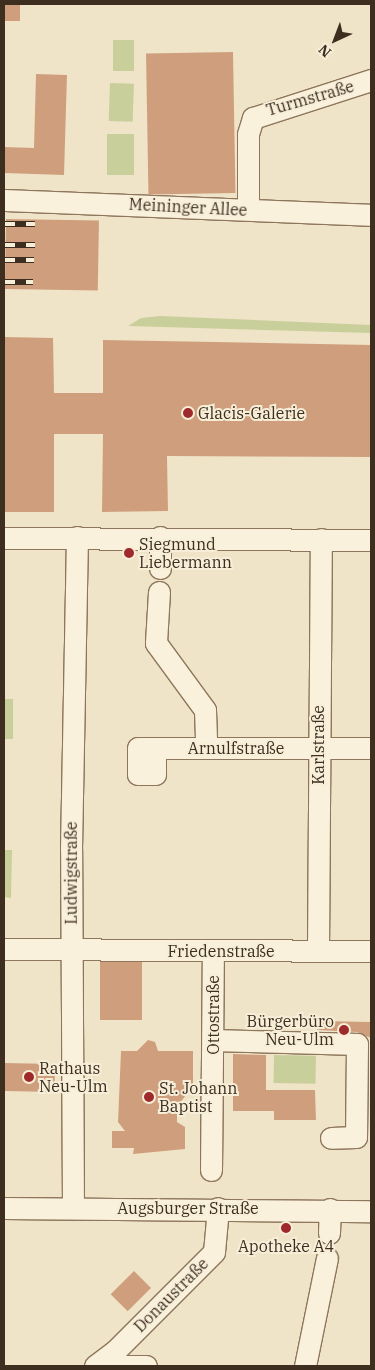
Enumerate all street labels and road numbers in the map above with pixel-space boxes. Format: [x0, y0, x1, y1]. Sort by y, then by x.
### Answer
street label: Turmstraße [264, 76, 356, 120]
street label: Meininger Allee [128, 194, 248, 220]
street label: Karlstraße [308, 705, 328, 785]
street label: Arnulfstraße [188, 738, 284, 758]
street label: Ludwigstraße [61, 821, 81, 925]
street label: Friedenstraße [167, 941, 275, 961]
street label: Ottostraße [203, 975, 223, 1055]
street label: Augsburger Straße [117, 1198, 259, 1218]
street label: Donaustraße [130, 1254, 212, 1336]

